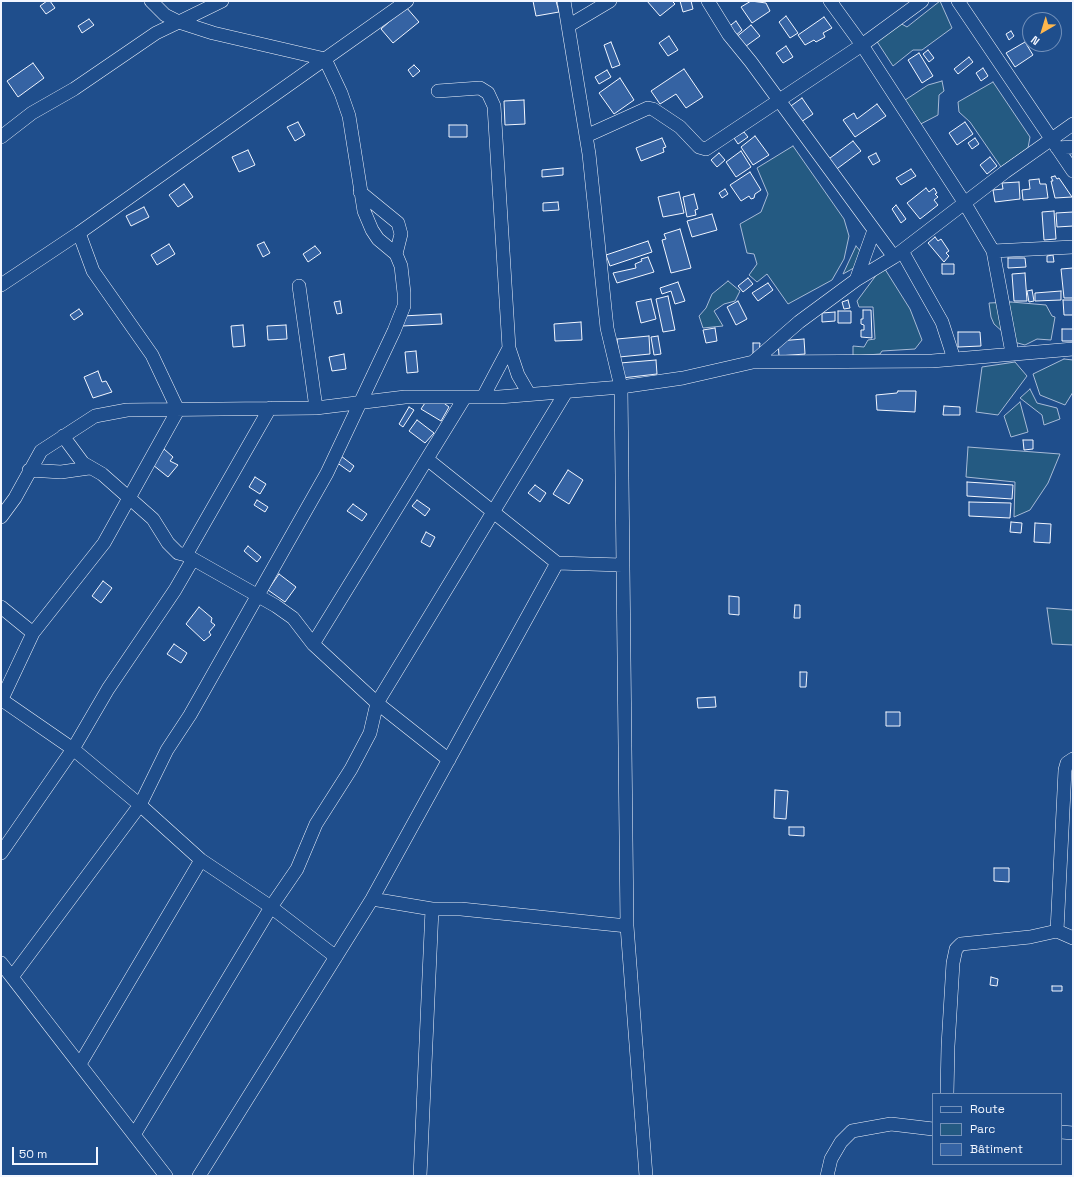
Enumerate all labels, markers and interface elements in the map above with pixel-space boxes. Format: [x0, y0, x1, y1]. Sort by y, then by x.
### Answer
north arrow [1022, 12, 1062, 52]
text: N [1028, 33, 1042, 48]
legend [932, 1093, 1062, 1165]
text: Route [970, 1101, 1005, 1117]
text: Parc [970, 1121, 995, 1137]
scale bar [14, 1139, 100, 1165]
text: Bâtiment [970, 1141, 1023, 1157]
text: 50 m [19, 1146, 47, 1162]

